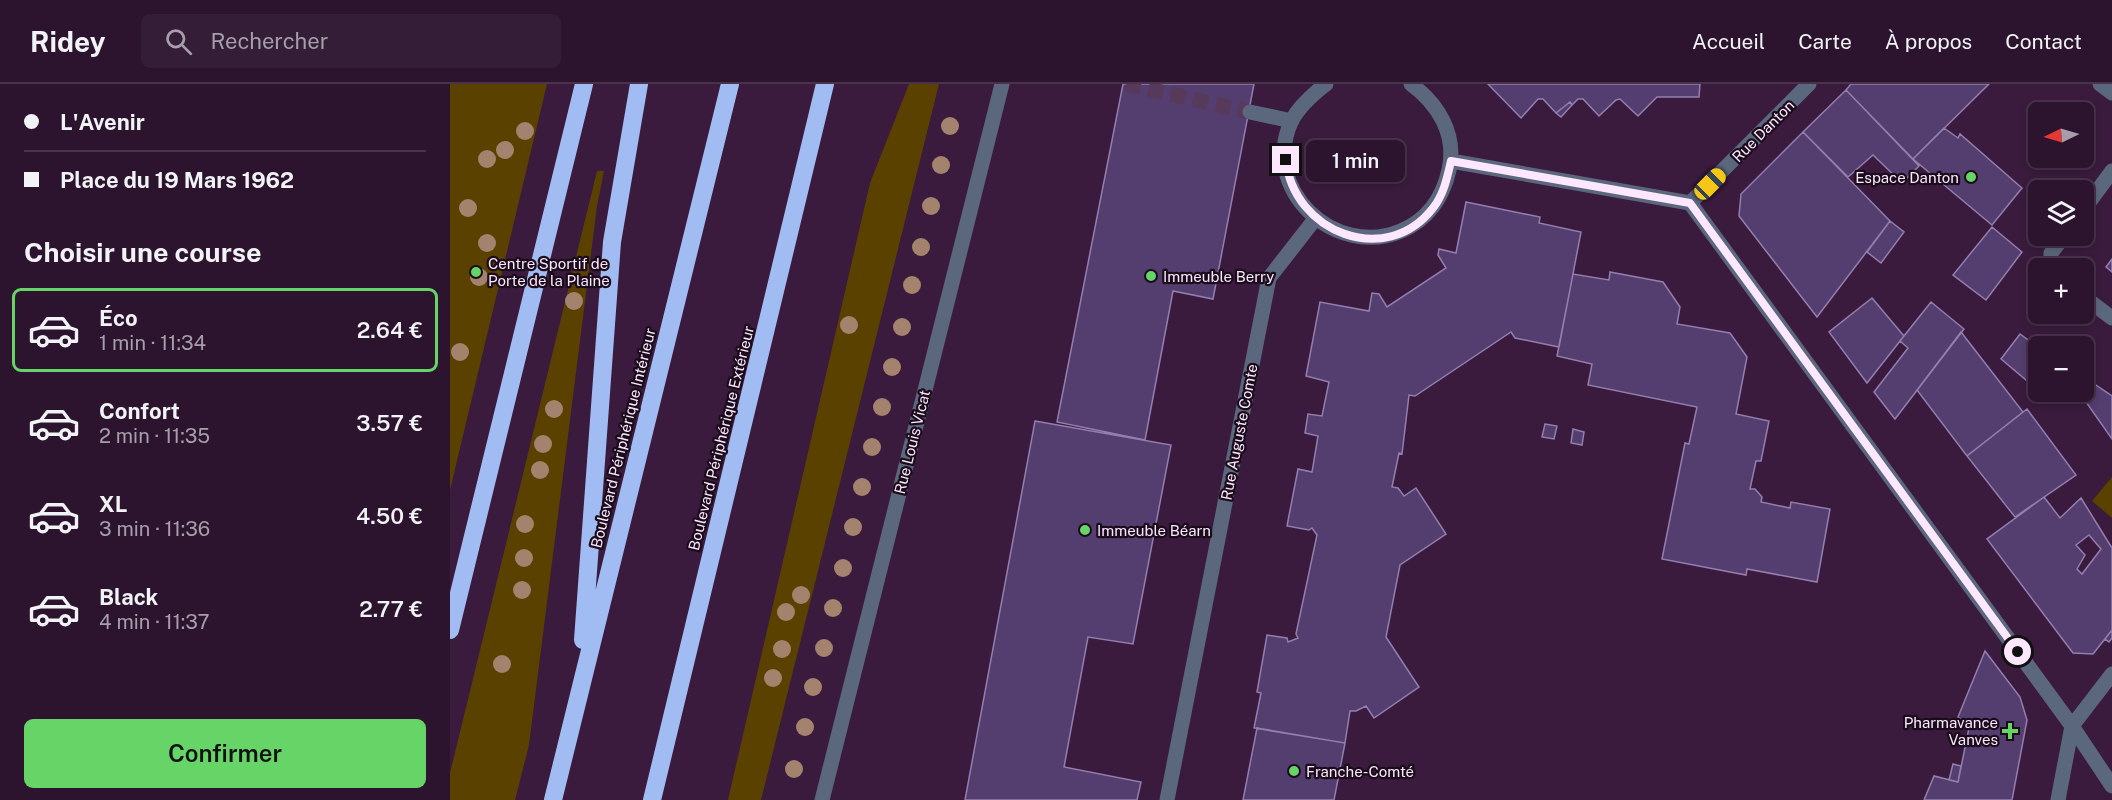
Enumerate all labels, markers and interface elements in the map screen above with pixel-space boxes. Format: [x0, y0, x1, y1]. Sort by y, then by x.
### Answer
search box [141, 14, 561, 68]
text: Ridey [30, 25, 105, 58]
icon: search [162, 25, 195, 58]
text: Rechercher [210, 28, 328, 54]
text: Accueil [1692, 29, 1765, 54]
text: Carte [1798, 29, 1852, 54]
text: À propos [1885, 29, 1972, 54]
text: Contact [2005, 29, 2082, 54]
street label: Rue Danton [1729, 97, 1797, 165]
north arrow [2028, 102, 2094, 168]
map controls [2028, 102, 2094, 402]
text: L'Avenir [60, 109, 145, 135]
callout: 1 min [1307, 139, 1406, 181]
route end [1272, 146, 1299, 173]
text: 1 min [1332, 149, 1379, 173]
car [1691, 165, 1729, 203]
text: Place du 19 Mars 1962 [60, 167, 294, 193]
place label: Espace Danton [1855, 169, 1959, 186]
marker: Espace Danton [1964, 170, 1978, 184]
button: layers [2028, 180, 2094, 246]
text: Choisir une course [24, 236, 262, 268]
place label: Centre Sportif de Porte de la Plaine [488, 255, 610, 289]
button: + [2028, 258, 2094, 324]
marker: Centre Sportif de Porte de la Plaine [469, 265, 483, 279]
place label: Immeuble Berry [1163, 268, 1274, 285]
marker: Immeuble Berry [1144, 269, 1158, 283]
icon: car [27, 303, 81, 357]
text: Éco [99, 305, 138, 331]
text: 2.64 € [357, 317, 423, 343]
street label: Boulevard Périphérique Extérieur [685, 324, 757, 552]
street label: Boulevard Périphérique Intérieur [587, 326, 659, 550]
text: 1 min · 11:34 [99, 331, 206, 355]
button: − [2028, 336, 2094, 402]
street label: Rue Auguste Comte [1217, 362, 1261, 502]
street label: Rue Louis Vicat [891, 388, 933, 496]
icon: car [27, 396, 81, 450]
text: Confort [99, 398, 180, 424]
text: 3.57 € [356, 410, 423, 436]
text: 2 min · 11:35 [99, 424, 210, 448]
icon: car [27, 489, 81, 543]
text: XL [99, 491, 127, 517]
text: 4.50 € [356, 503, 423, 529]
text: 3 min · 11:36 [99, 517, 210, 541]
place label: Immeuble Béarn [1097, 522, 1211, 539]
marker: Immeuble Béarn [1078, 523, 1092, 537]
icon: car [27, 582, 81, 636]
text: Black [99, 584, 158, 610]
text: 2.77 € [359, 596, 423, 622]
text: 4 min · 11:37 [99, 610, 210, 634]
route start [2004, 638, 2031, 665]
place label: Pharmavance Vanves [1904, 714, 1998, 748]
button: Confirmer [24, 719, 426, 788]
marker: Pharmavance Vanves [2003, 724, 2017, 738]
place label: Franche-Comté [1306, 763, 1414, 780]
marker: Franche-Comté [1287, 764, 1301, 778]

